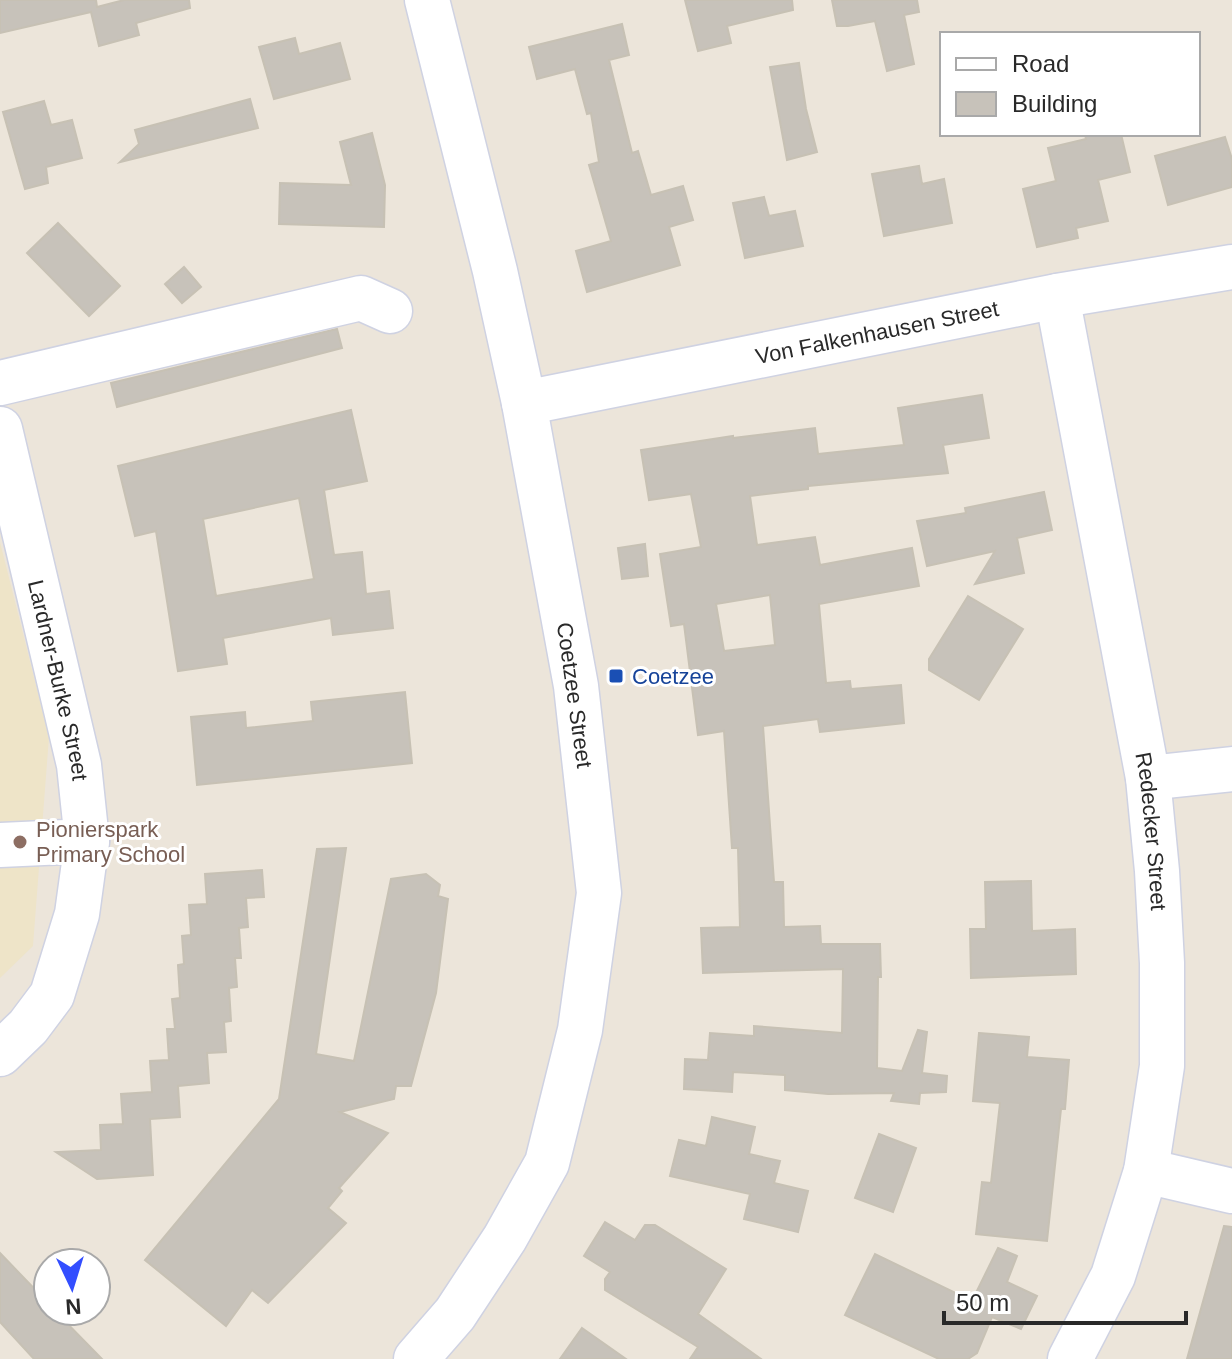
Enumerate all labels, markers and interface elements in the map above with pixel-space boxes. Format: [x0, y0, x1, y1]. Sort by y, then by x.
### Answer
legend [940, 32, 1200, 136]
text: Road [1012, 50, 1069, 77]
text: Building [1012, 90, 1097, 117]
street label: Von Falkenhausen Street [753, 296, 1001, 369]
street label: Lardner-Burke Street [23, 577, 93, 782]
street label: Coetzee Street [552, 621, 597, 769]
place label: Coetzee [632, 664, 714, 689]
marker: Coetzee [607, 667, 625, 685]
street label: Redecker Street [1130, 750, 1171, 911]
place label: Pionierspark Primary School [36, 817, 185, 867]
marker: Pionierspark Primary School [11, 833, 29, 851]
north arrow [32, 1247, 112, 1327]
scale bar [944, 1275, 1186, 1325]
text: 50 m [956, 1289, 1009, 1316]
text: N [65, 1293, 82, 1319]

